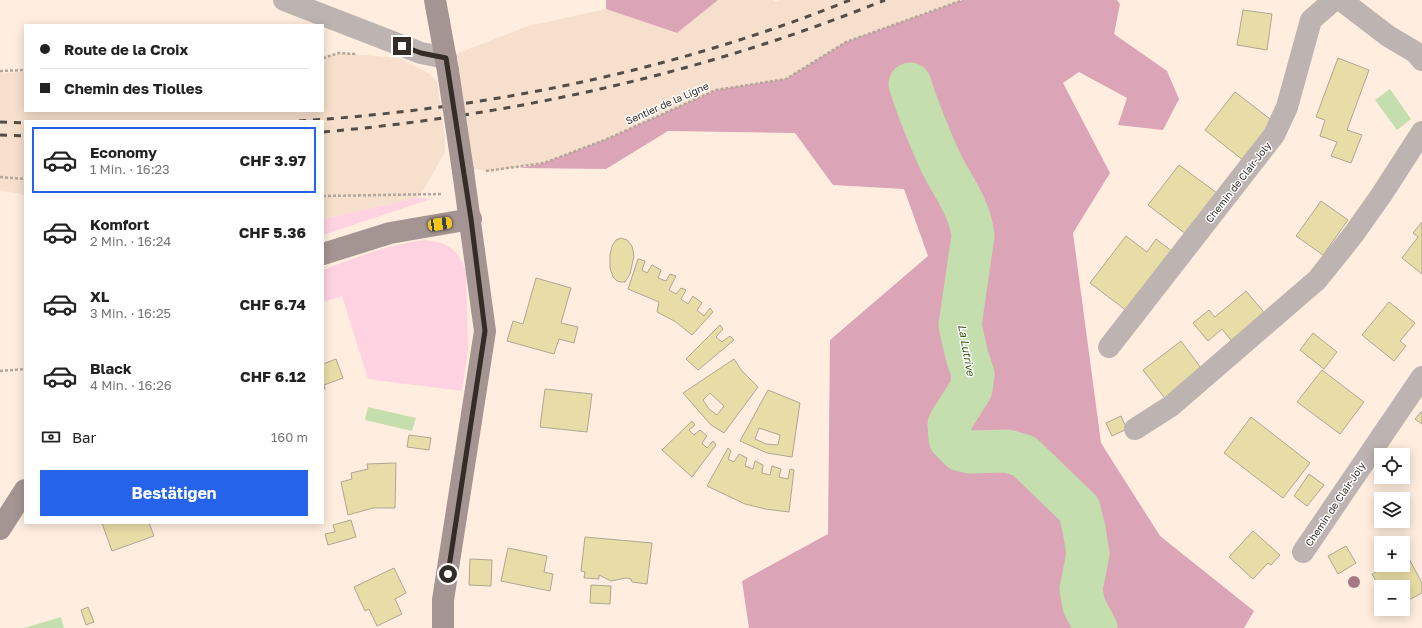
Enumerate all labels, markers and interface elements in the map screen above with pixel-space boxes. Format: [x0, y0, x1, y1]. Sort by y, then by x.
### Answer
route end [393, 37, 411, 55]
text: Route de la Croix [64, 40, 188, 58]
text: Chemin des Tiolles [64, 79, 203, 97]
street label: Sentier de la Ligne [624, 79, 710, 127]
street label: Chemin de Clair-Joly [1203, 139, 1273, 225]
icon: car [42, 142, 78, 178]
text: Economy [90, 143, 157, 161]
text: CHF 3.97 [240, 151, 306, 169]
text: 1 Min. · 16:23 [90, 161, 170, 177]
icon: car [42, 214, 78, 250]
text: Komfort [90, 215, 149, 233]
car [427, 216, 453, 232]
text: CHF 5.36 [239, 223, 306, 241]
text: 2 Min. · 16:24 [90, 233, 171, 249]
icon: car [42, 286, 78, 322]
text: XL [90, 287, 109, 305]
text: CHF 6.74 [239, 295, 306, 313]
text: 3 Min. · 16:25 [90, 305, 171, 321]
water label: La Lutrive [956, 323, 978, 378]
icon: car [42, 358, 78, 394]
text: Black [90, 359, 132, 377]
text: CHF 6.12 [240, 367, 306, 385]
text: 4 Min. · 16:26 [90, 377, 172, 393]
icon: cash [40, 426, 62, 448]
text: Bar [72, 428, 96, 446]
text: 160 m [271, 429, 308, 445]
map controls [1374, 448, 1410, 616]
button: locate [1374, 448, 1410, 484]
street label: Chemin de Clair-Joly [1302, 459, 1368, 548]
button: Bestätigen [40, 470, 308, 516]
button: layers [1374, 492, 1410, 528]
button: + [1374, 536, 1410, 572]
route start [439, 565, 457, 583]
button: − [1374, 580, 1410, 616]

